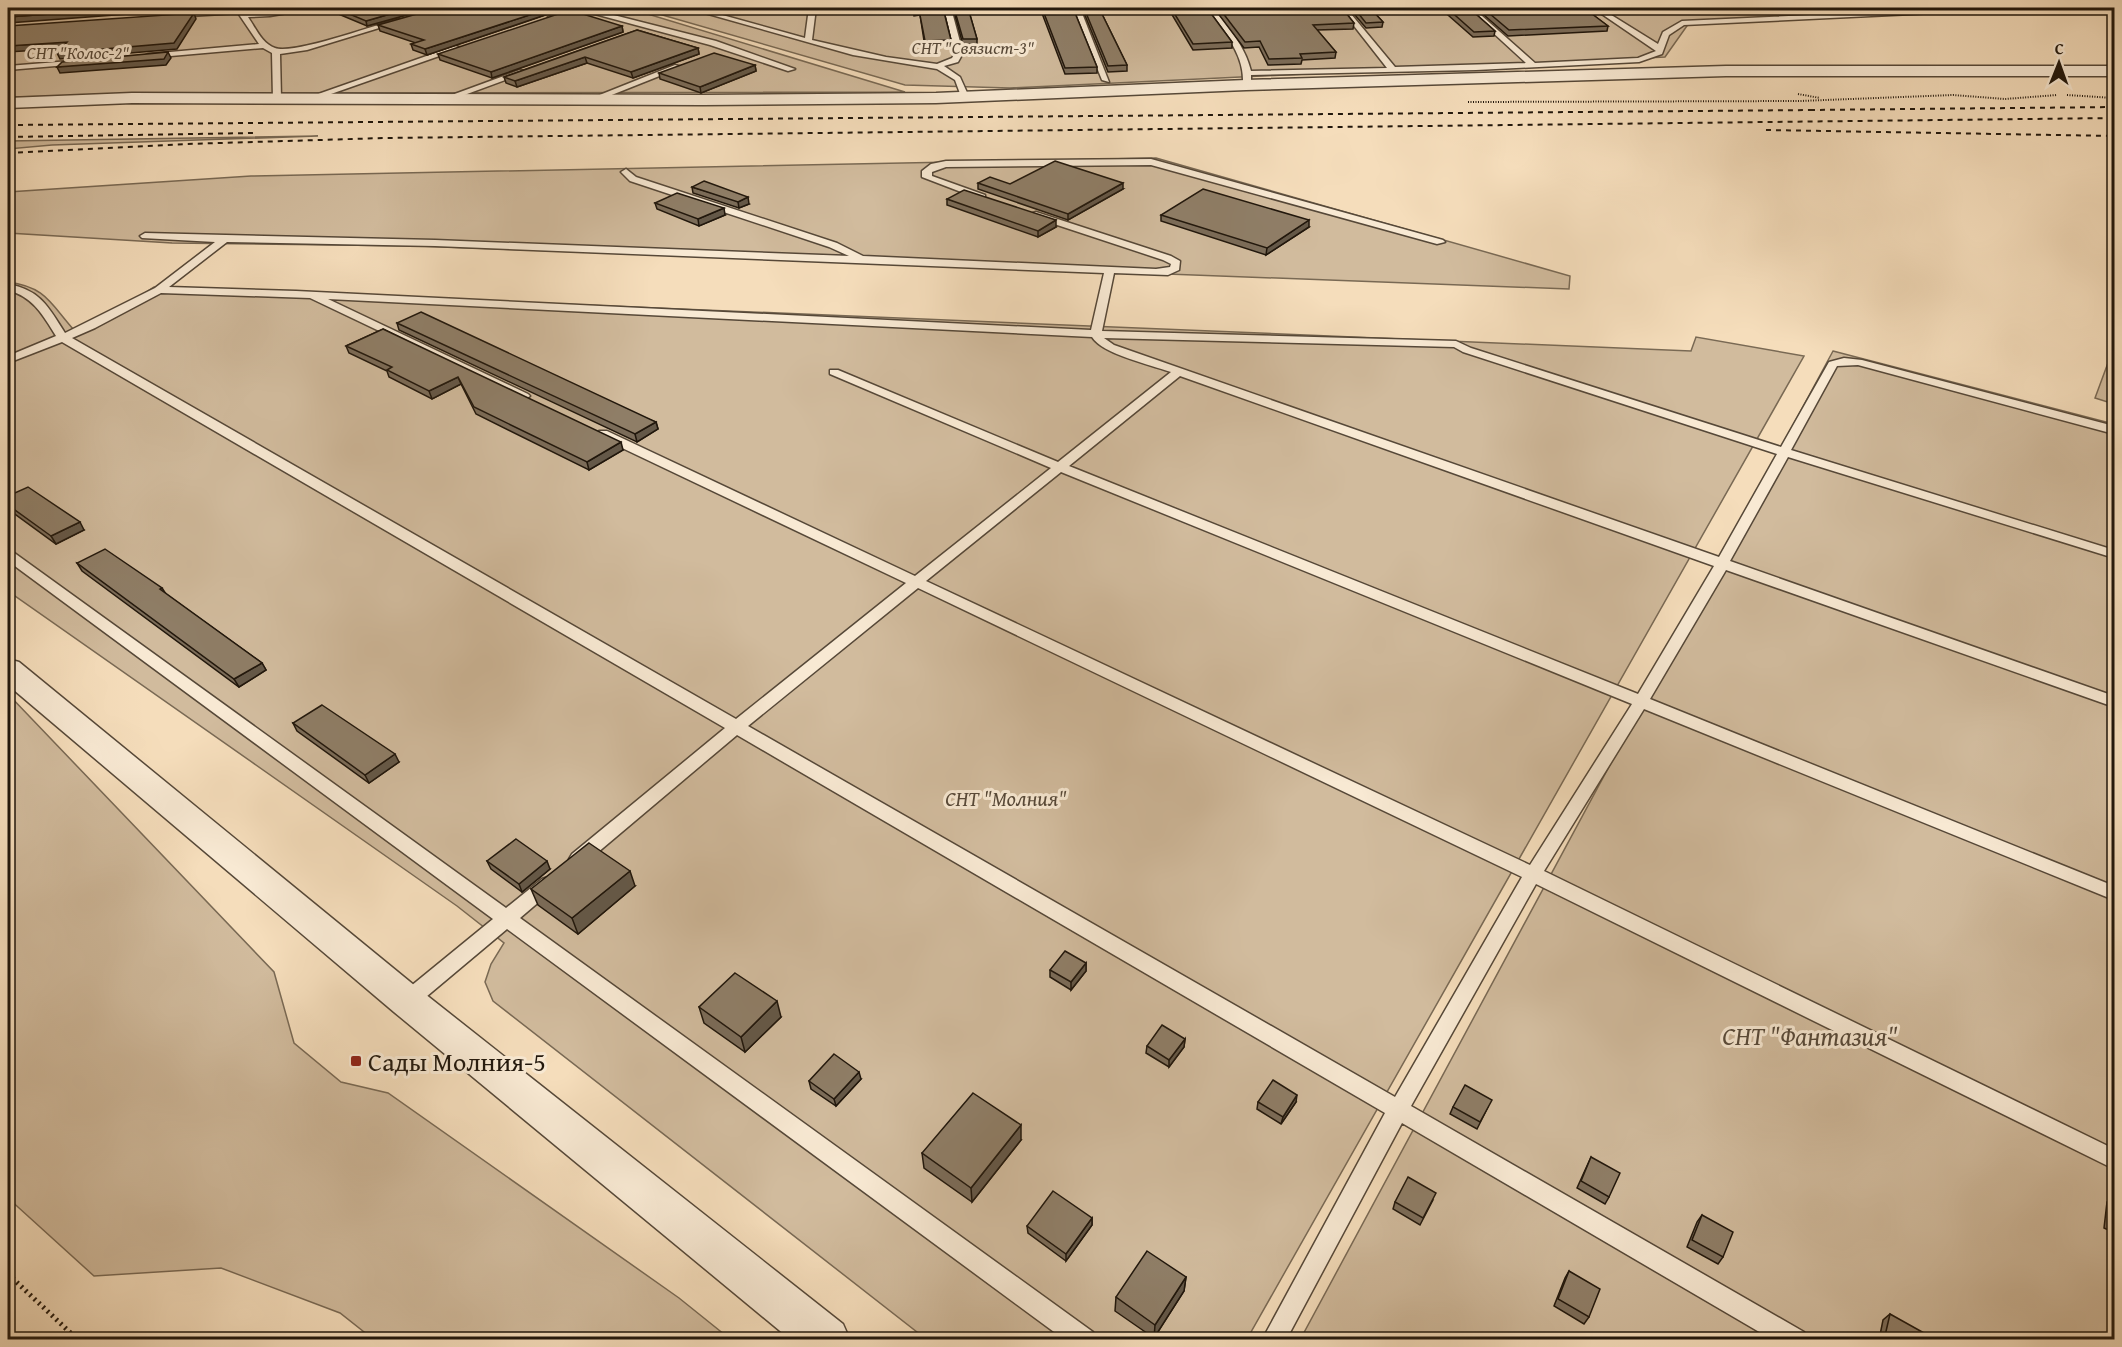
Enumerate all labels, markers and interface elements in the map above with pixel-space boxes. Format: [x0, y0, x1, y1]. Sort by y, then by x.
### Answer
north arrow [2029, 33, 2089, 93]
park label: СНТ "Связист-3" [912, 34, 1034, 61]
text: С [2055, 36, 2064, 60]
park label: СНТ "Колос-2" [27, 39, 129, 66]
park label: СНТ "Молния" [945, 783, 1067, 814]
park label: СНТ "Фантазия" [1722, 1016, 1898, 1055]
place label: Сады Молния-5 [368, 1042, 546, 1081]
marker: Сады Молния-5 [349, 1054, 363, 1068]

